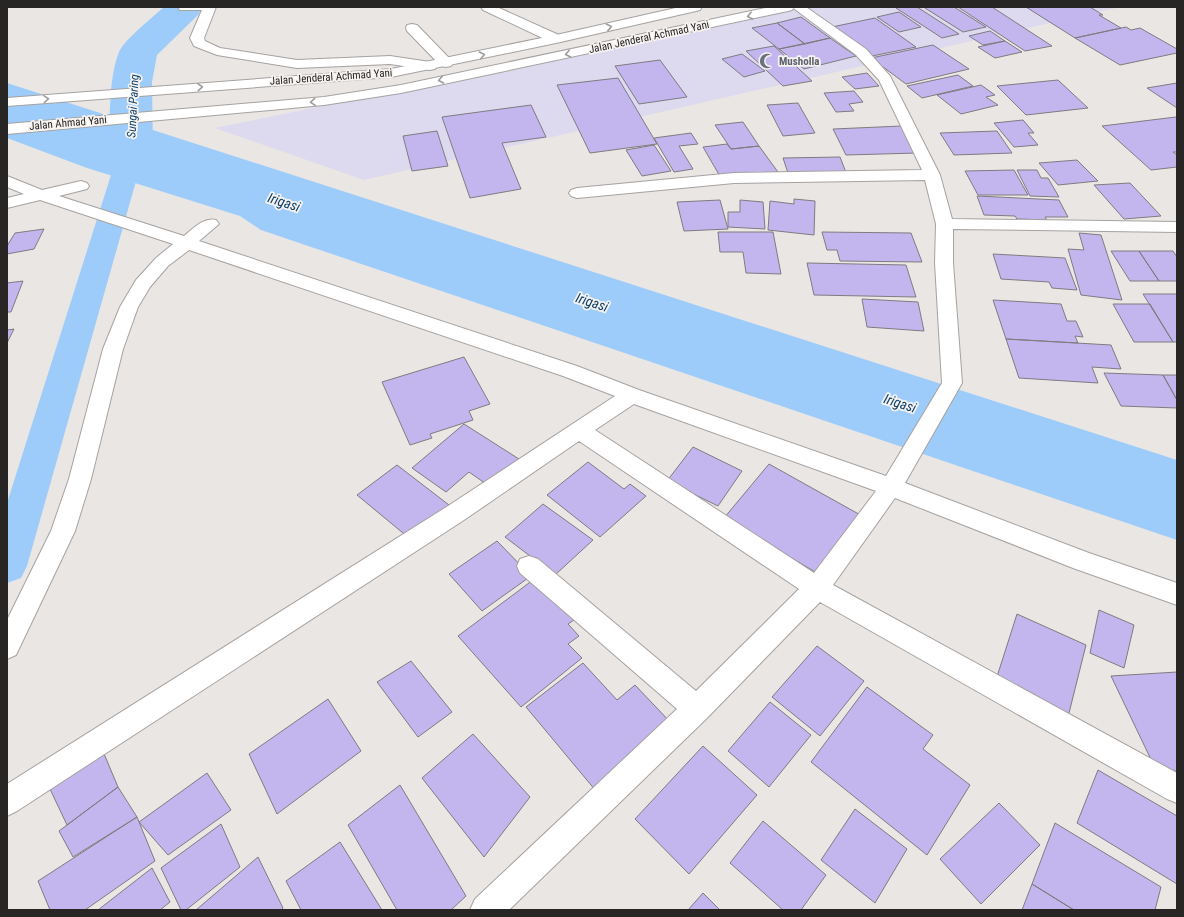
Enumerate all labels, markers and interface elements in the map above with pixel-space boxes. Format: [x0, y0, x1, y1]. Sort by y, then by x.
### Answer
one-way arrow [747, 11, 753, 19]
street label: Jalan Jenderal Achmad Yani [588, 18, 710, 56]
one-way arrow [606, 24, 612, 32]
one-way arrow [565, 49, 571, 58]
one-way arrow [479, 52, 485, 60]
mosque icon: Musholla [758, 52, 776, 70]
place label: Musholla [779, 55, 819, 68]
street label: Jalan Jenderal Achmad Yani [269, 66, 393, 88]
water label: Sungai Paring [124, 74, 142, 138]
one-way arrow [438, 76, 444, 84]
one-way arrow [197, 82, 203, 91]
one-way arrow [43, 94, 49, 103]
one-way arrow [310, 97, 316, 106]
street label: Jalan Ahmad Yani [29, 113, 107, 133]
water label: Irigasi [266, 189, 303, 215]
water label: Irigasi [574, 289, 611, 315]
water label: Irigasi [882, 390, 919, 416]

